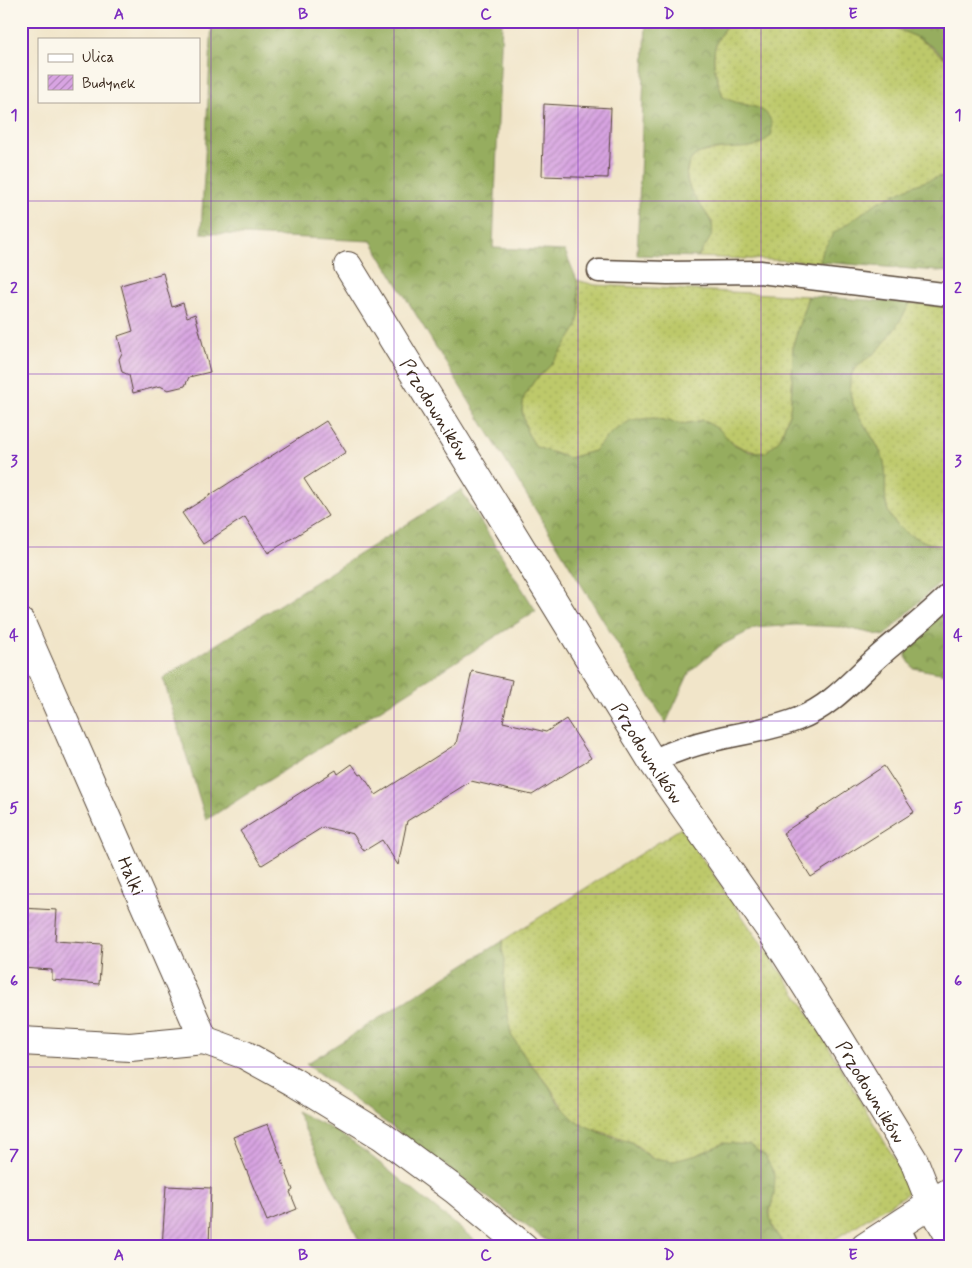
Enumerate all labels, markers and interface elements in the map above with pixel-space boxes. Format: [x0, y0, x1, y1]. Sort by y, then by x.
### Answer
text: A [114, 4, 124, 25]
text: B [298, 4, 308, 25]
text: C [480, 4, 492, 25]
text: D [663, 4, 675, 25]
text: E [848, 4, 858, 25]
legend [38, 38, 200, 102]
text: Ulica [82, 48, 115, 68]
text: Budynek [82, 74, 136, 94]
text: 1 [10, 105, 18, 126]
text: 1 [954, 105, 962, 126]
text: 2 [10, 278, 18, 299]
text: 2 [954, 278, 962, 299]
street label: Przodowników [394, 354, 476, 466]
text: 3 [10, 451, 18, 472]
text: 3 [954, 451, 962, 472]
text: 4 [9, 625, 19, 646]
text: 4 [953, 625, 963, 646]
street label: Przodowników [605, 698, 689, 809]
text: 5 [9, 798, 19, 819]
text: 5 [953, 798, 963, 819]
street label: Halki [111, 853, 150, 900]
text: 6 [10, 971, 18, 992]
text: 6 [954, 971, 962, 992]
street label: Przodowników [830, 1036, 911, 1148]
text: 7 [9, 1145, 19, 1166]
text: 7 [953, 1145, 963, 1166]
text: A [114, 1245, 124, 1266]
text: B [298, 1245, 308, 1266]
text: C [480, 1245, 492, 1266]
text: D [663, 1245, 675, 1266]
text: E [848, 1245, 858, 1266]

